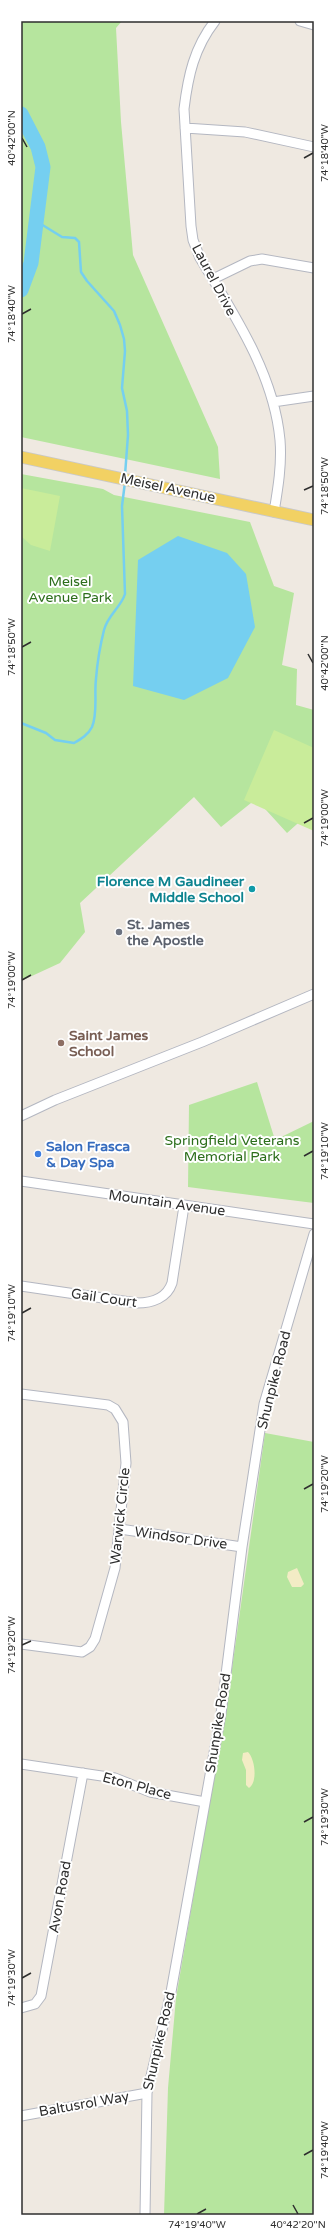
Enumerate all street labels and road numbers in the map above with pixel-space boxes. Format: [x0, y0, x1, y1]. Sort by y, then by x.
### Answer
street label: Laurel Drive [188, 241, 240, 319]
street label: Meisel Avenue [119, 470, 217, 506]
street label: Mountain Avenue [108, 1186, 227, 1220]
street label: Gail Court [70, 1285, 139, 1311]
street label: Shunpike Road [254, 1329, 294, 1431]
street label: Warwick Circle [106, 1467, 134, 1565]
street label: Windsor Drive [133, 1523, 229, 1553]
street label: Shunpike Road [202, 1672, 234, 1774]
street label: Eton Place [101, 1769, 173, 1803]
street label: Avon Road [45, 1860, 75, 1934]
street label: Shunpike Road [139, 1990, 179, 2092]
street label: Baltusrol Way [38, 2088, 131, 2120]

